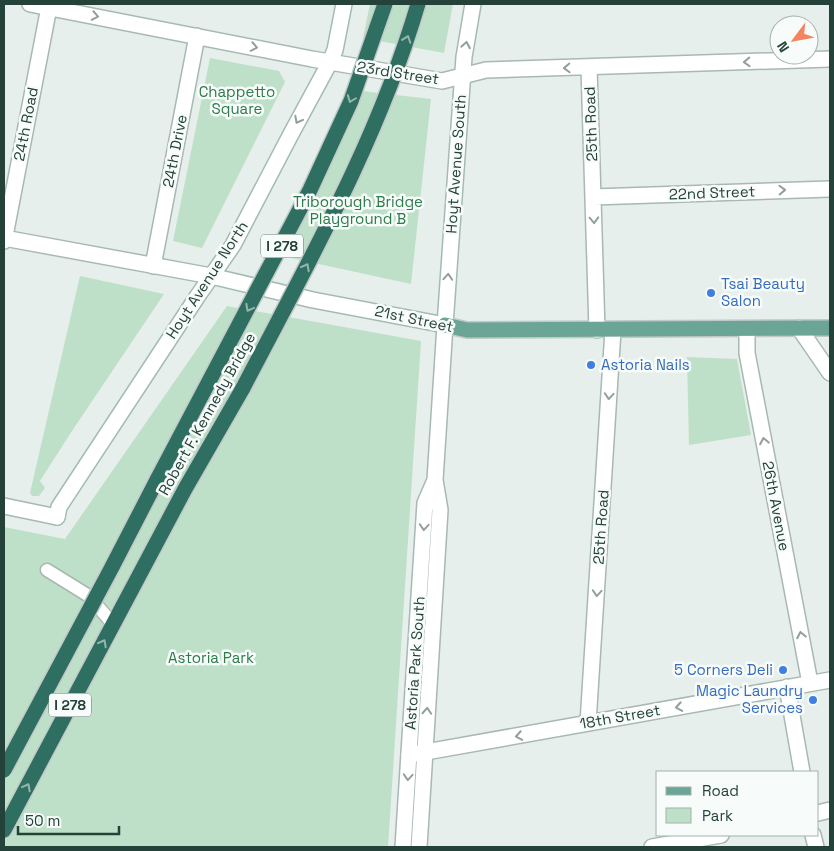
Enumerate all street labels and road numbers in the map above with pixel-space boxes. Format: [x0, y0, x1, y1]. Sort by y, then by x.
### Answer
street label: 23rd Street [356, 57, 441, 88]
street label: 24th Road [9, 85, 42, 162]
street label: 25th Road [580, 86, 601, 162]
street label: Hoyt Avenue South [441, 94, 470, 234]
street label: 24th Drive [158, 113, 191, 189]
street label: 22nd Street [668, 181, 756, 204]
street label: Hoyt Avenue North [161, 217, 252, 342]
road number: I 278 [261, 235, 303, 258]
street label: 21st Street [373, 301, 455, 336]
street label: Robert F. Kennedy Bridge [154, 329, 259, 498]
street label: 26th Avenue [758, 459, 795, 552]
street label: 25th Road [588, 489, 613, 565]
street label: Astoria Park South [400, 596, 429, 730]
road number: I 278 [49, 694, 91, 716]
street label: 18th Street [578, 700, 662, 733]

